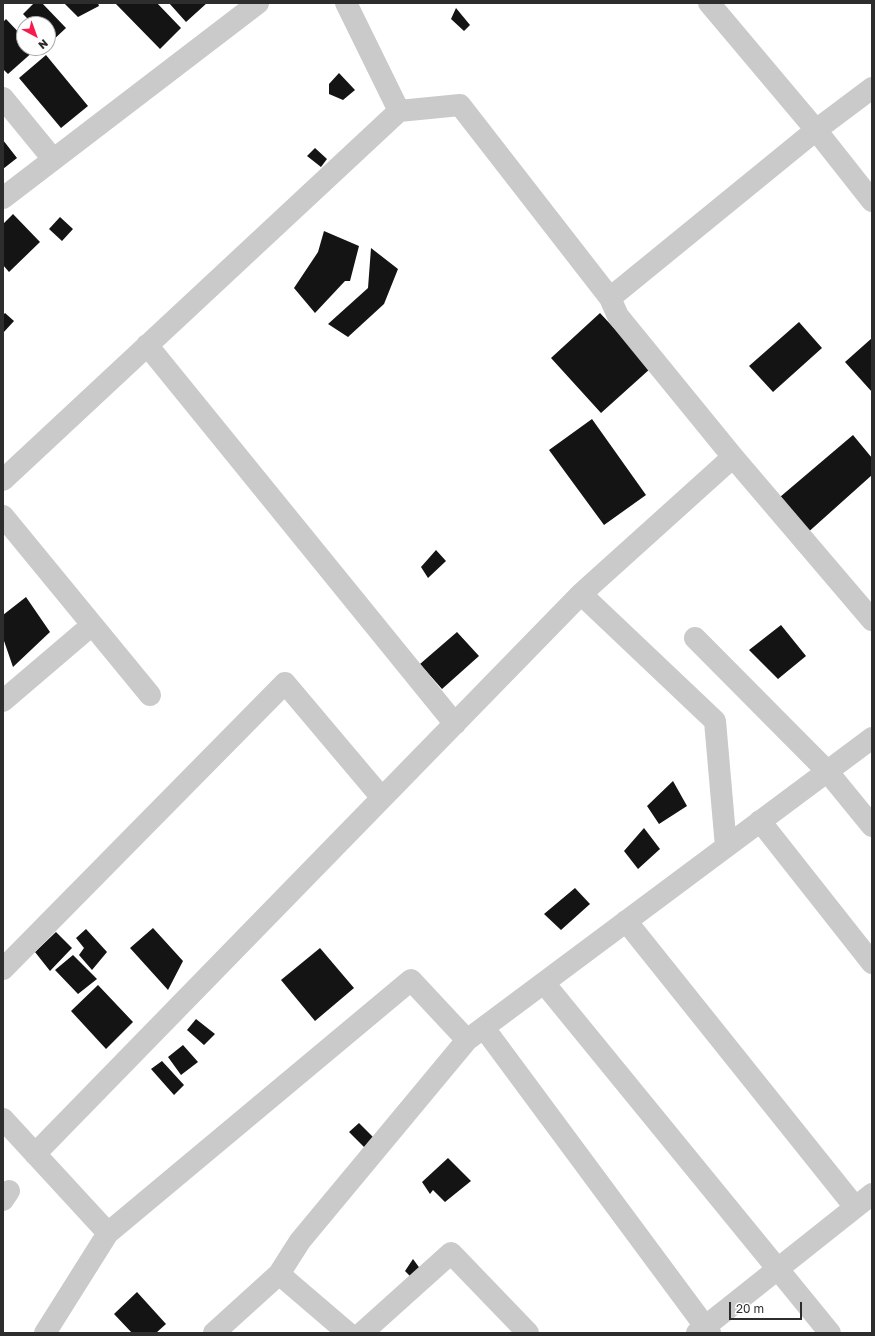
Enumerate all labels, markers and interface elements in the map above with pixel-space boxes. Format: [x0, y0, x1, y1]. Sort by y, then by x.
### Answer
north arrow [16, 16, 56, 56]
text: N [36, 37, 51, 52]
scale bar [731, 1294, 804, 1320]
text: 20 m [736, 1301, 764, 1316]

